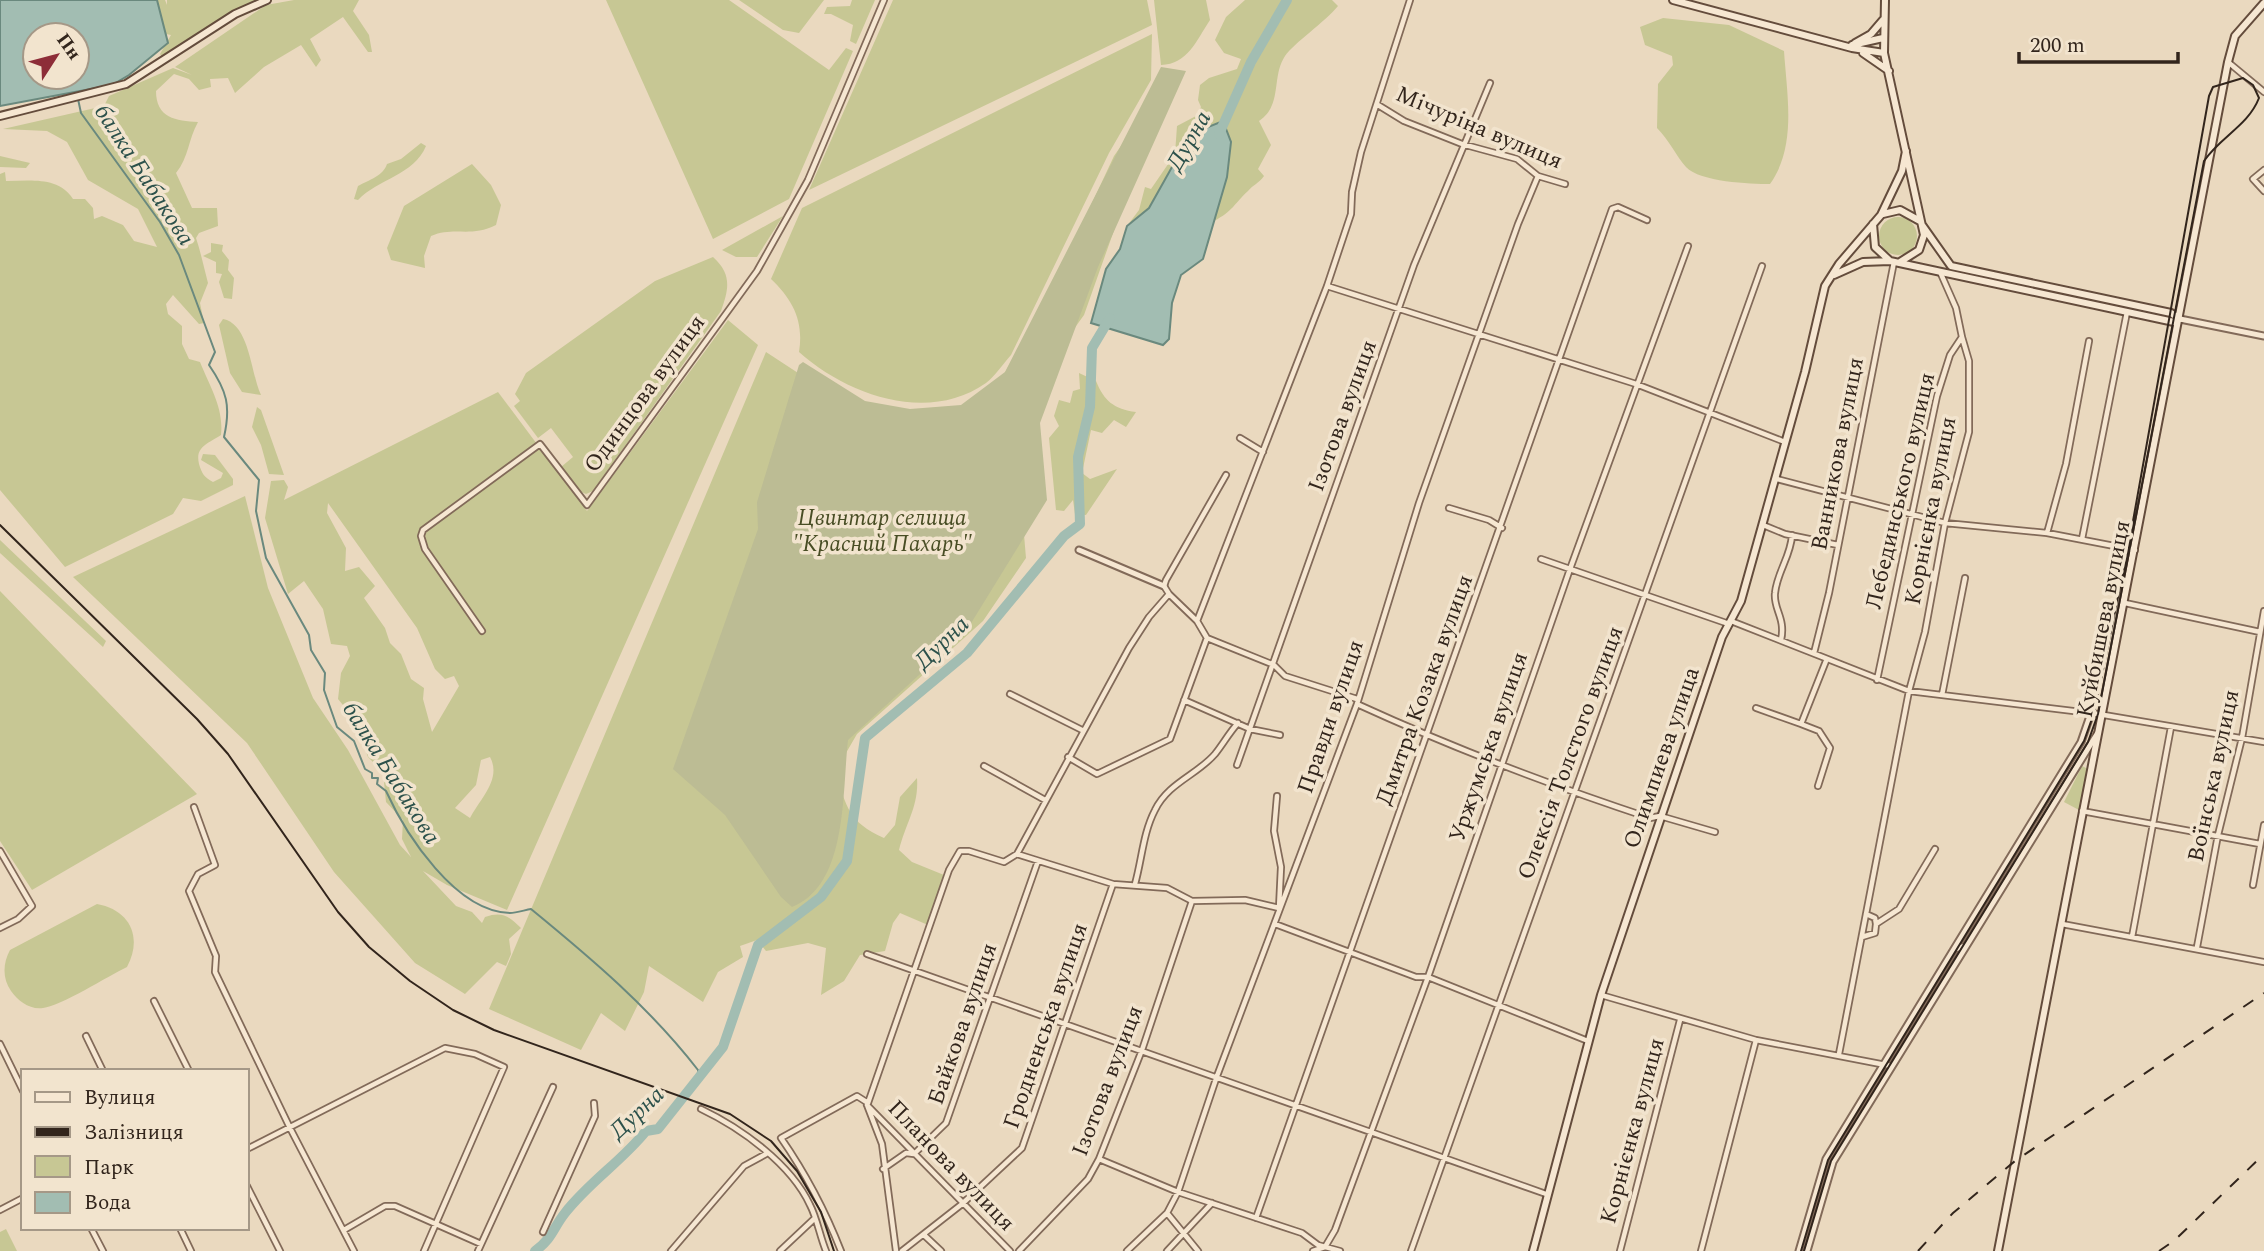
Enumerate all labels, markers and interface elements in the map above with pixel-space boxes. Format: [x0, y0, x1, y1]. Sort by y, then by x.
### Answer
north arrow [21, 21, 91, 91]
scale bar [2019, 21, 2178, 65]
text: Пн [49, 27, 88, 67]
text: 200 m [2030, 30, 2085, 62]
street label: Мічуріна вулиця [1390, 77, 1568, 179]
water label: балка Бабакова [85, 97, 203, 253]
water label: Дурна [1157, 104, 1221, 179]
street label: Одинцова вулиця [576, 308, 714, 480]
street label: Ізотова вулиця [1299, 335, 1387, 497]
street label: Ванникова вулиця [1802, 354, 1874, 554]
street label: Лебединського вулиця [1857, 369, 1945, 613]
street label: Корнієнка вулиця [1896, 414, 1966, 608]
park label: Цвинтар селища "Красний Пахарь" [792, 501, 973, 562]
street label: Куйбишева вулиця [2068, 517, 2140, 721]
street label: Дмитра Козака вулиця [1367, 570, 1483, 810]
water label: Дурна [905, 608, 978, 679]
street label: Олексія Толстого вулиця [1509, 621, 1633, 885]
street label: Правди вулиця [1288, 635, 1374, 799]
street label: Уржумська вулиця [1440, 647, 1538, 847]
street label: Олимпиева улица [1614, 662, 1710, 854]
street label: Воїнська вулиця [2179, 687, 2249, 865]
water label: балка Бабакова [333, 694, 449, 852]
street label: Гродненська вулиця [994, 918, 1098, 1134]
street label: Байкова вулиця [919, 938, 1007, 1110]
street label: Ізотова вулиця [1063, 1000, 1153, 1162]
street label: Корнієнка вулиця [1591, 1034, 1675, 1228]
legend [21, 1069, 248, 1230]
water label: Дурна [600, 1078, 673, 1149]
text: Вулиця [84, 1082, 155, 1114]
street label: Планова вулиця [879, 1092, 1023, 1240]
text: Залізниця [84, 1117, 184, 1149]
text: Парк [84, 1152, 135, 1184]
text: Вода [84, 1187, 132, 1219]

